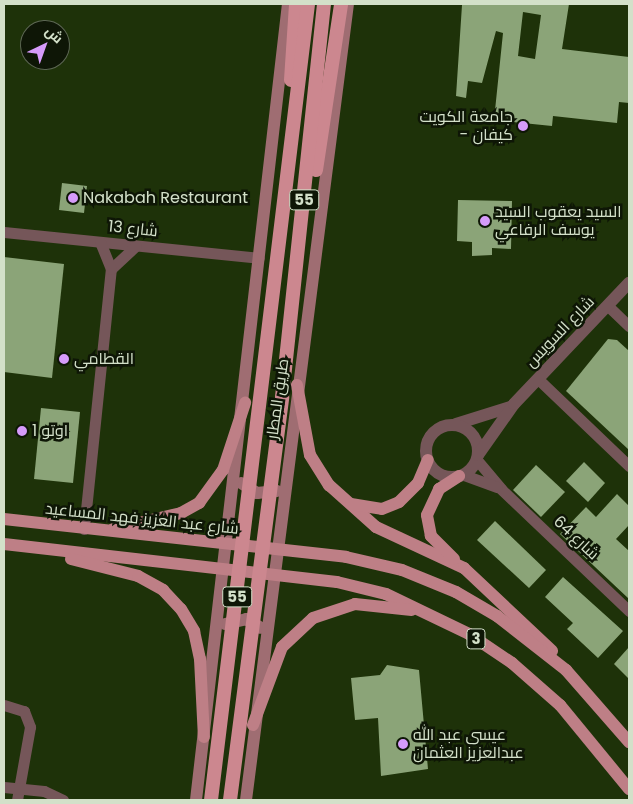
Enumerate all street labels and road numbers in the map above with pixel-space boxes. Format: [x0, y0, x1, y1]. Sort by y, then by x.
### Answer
road number: 55 [289, 188, 319, 212]
street label: شارع 13 [107, 217, 159, 241]
street label: شارع السويس [521, 293, 599, 371]
street label: طريق المطار [263, 357, 293, 441]
street label: شارع عبد العزيز فهد المساعيد [44, 499, 240, 539]
street label: شارع 64 [549, 512, 603, 564]
road number: 55 [222, 584, 252, 610]
road number: 3 [466, 626, 486, 652]

